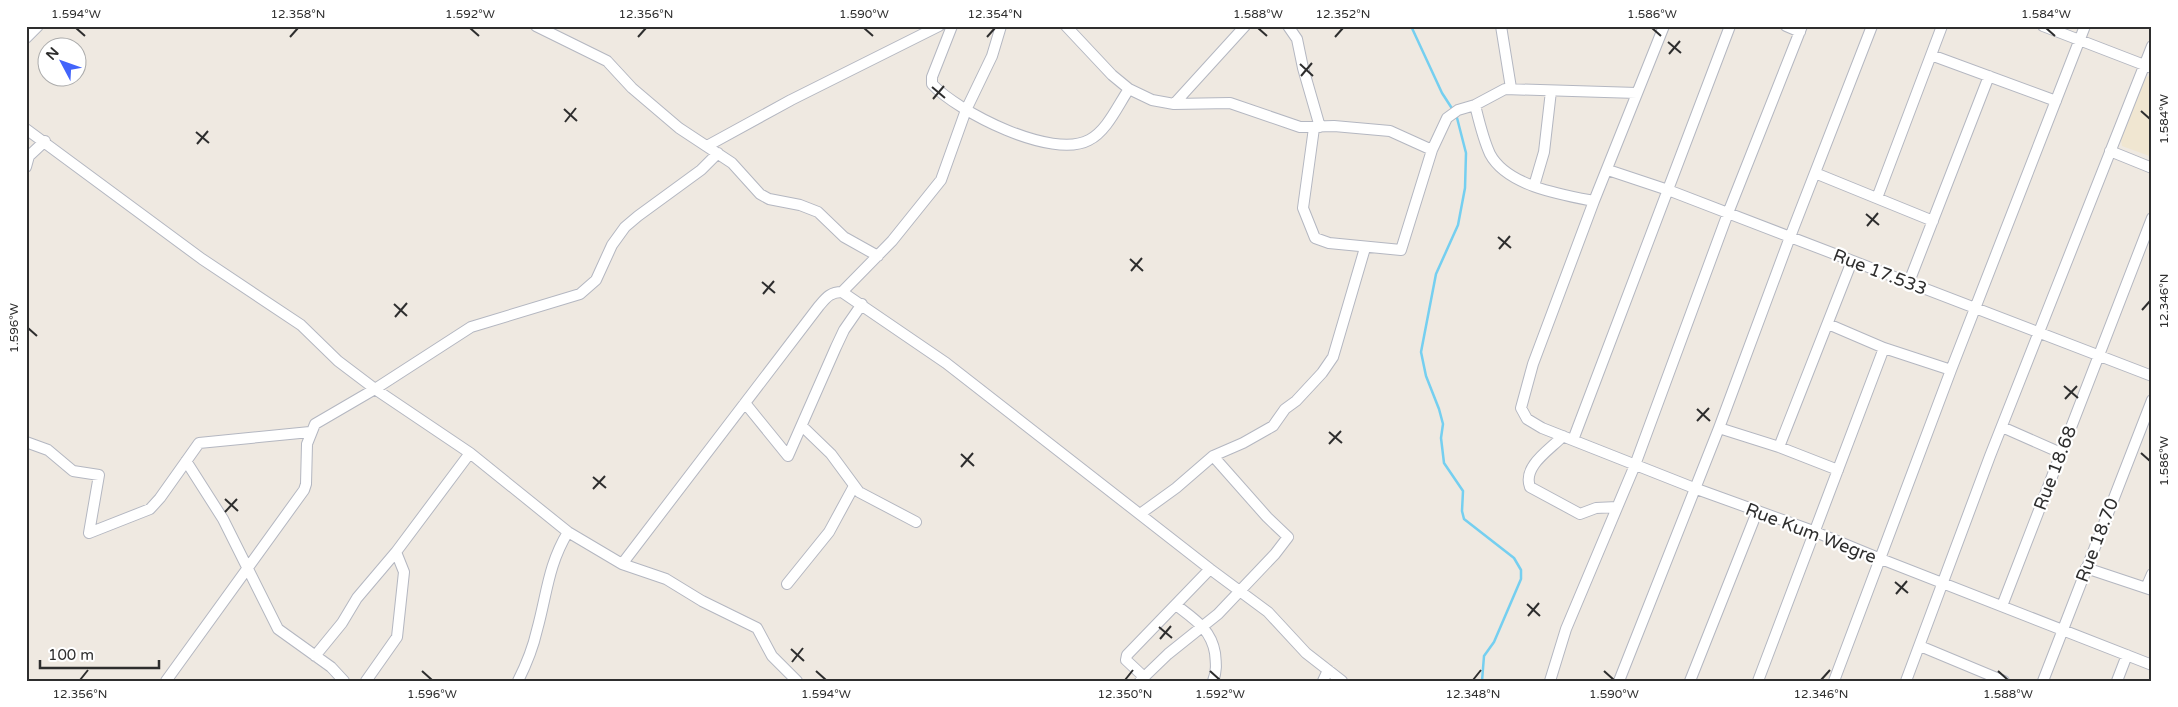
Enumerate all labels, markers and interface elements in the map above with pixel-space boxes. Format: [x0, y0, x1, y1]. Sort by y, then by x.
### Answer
text: 1.594°W [51, 7, 101, 21]
text: 12.358°N [271, 7, 325, 21]
text: 1.592°W [445, 7, 495, 21]
text: 12.356°N [619, 7, 673, 21]
text: 1.590°W [839, 7, 889, 21]
text: 12.354°N [968, 7, 1022, 21]
text: 1.588°W [1233, 7, 1283, 21]
text: 12.352°N [1316, 7, 1370, 21]
text: 1.586°W [1627, 7, 1677, 21]
text: 1.584°W [2021, 7, 2071, 21]
north arrow [38, 38, 88, 88]
text: N [42, 44, 63, 64]
text: 1.584°W [2157, 94, 2171, 144]
street label: Rue 17.533 [1830, 244, 1930, 300]
text: 12.346°N [2157, 274, 2171, 328]
text: 1.596°W [7, 303, 21, 353]
street label: Rue 18.68 [2029, 423, 2081, 513]
text: 1.586°W [2157, 436, 2171, 486]
street label: Rue 18.70 [2071, 495, 2123, 585]
street label: Rue Kum Wegre [1742, 498, 1880, 568]
scale bar [40, 637, 159, 669]
text: 100 m [48, 646, 94, 664]
text: 12.356°N [53, 687, 107, 701]
text: 1.596°W [407, 687, 457, 701]
text: 1.594°W [801, 687, 851, 701]
text: 12.350°N [1098, 687, 1152, 701]
text: 1.592°W [1195, 687, 1245, 701]
text: 12.348°N [1446, 687, 1500, 701]
text: 1.590°W [1589, 687, 1639, 701]
text: 12.346°N [1794, 687, 1848, 701]
text: 1.588°W [1983, 687, 2033, 701]

